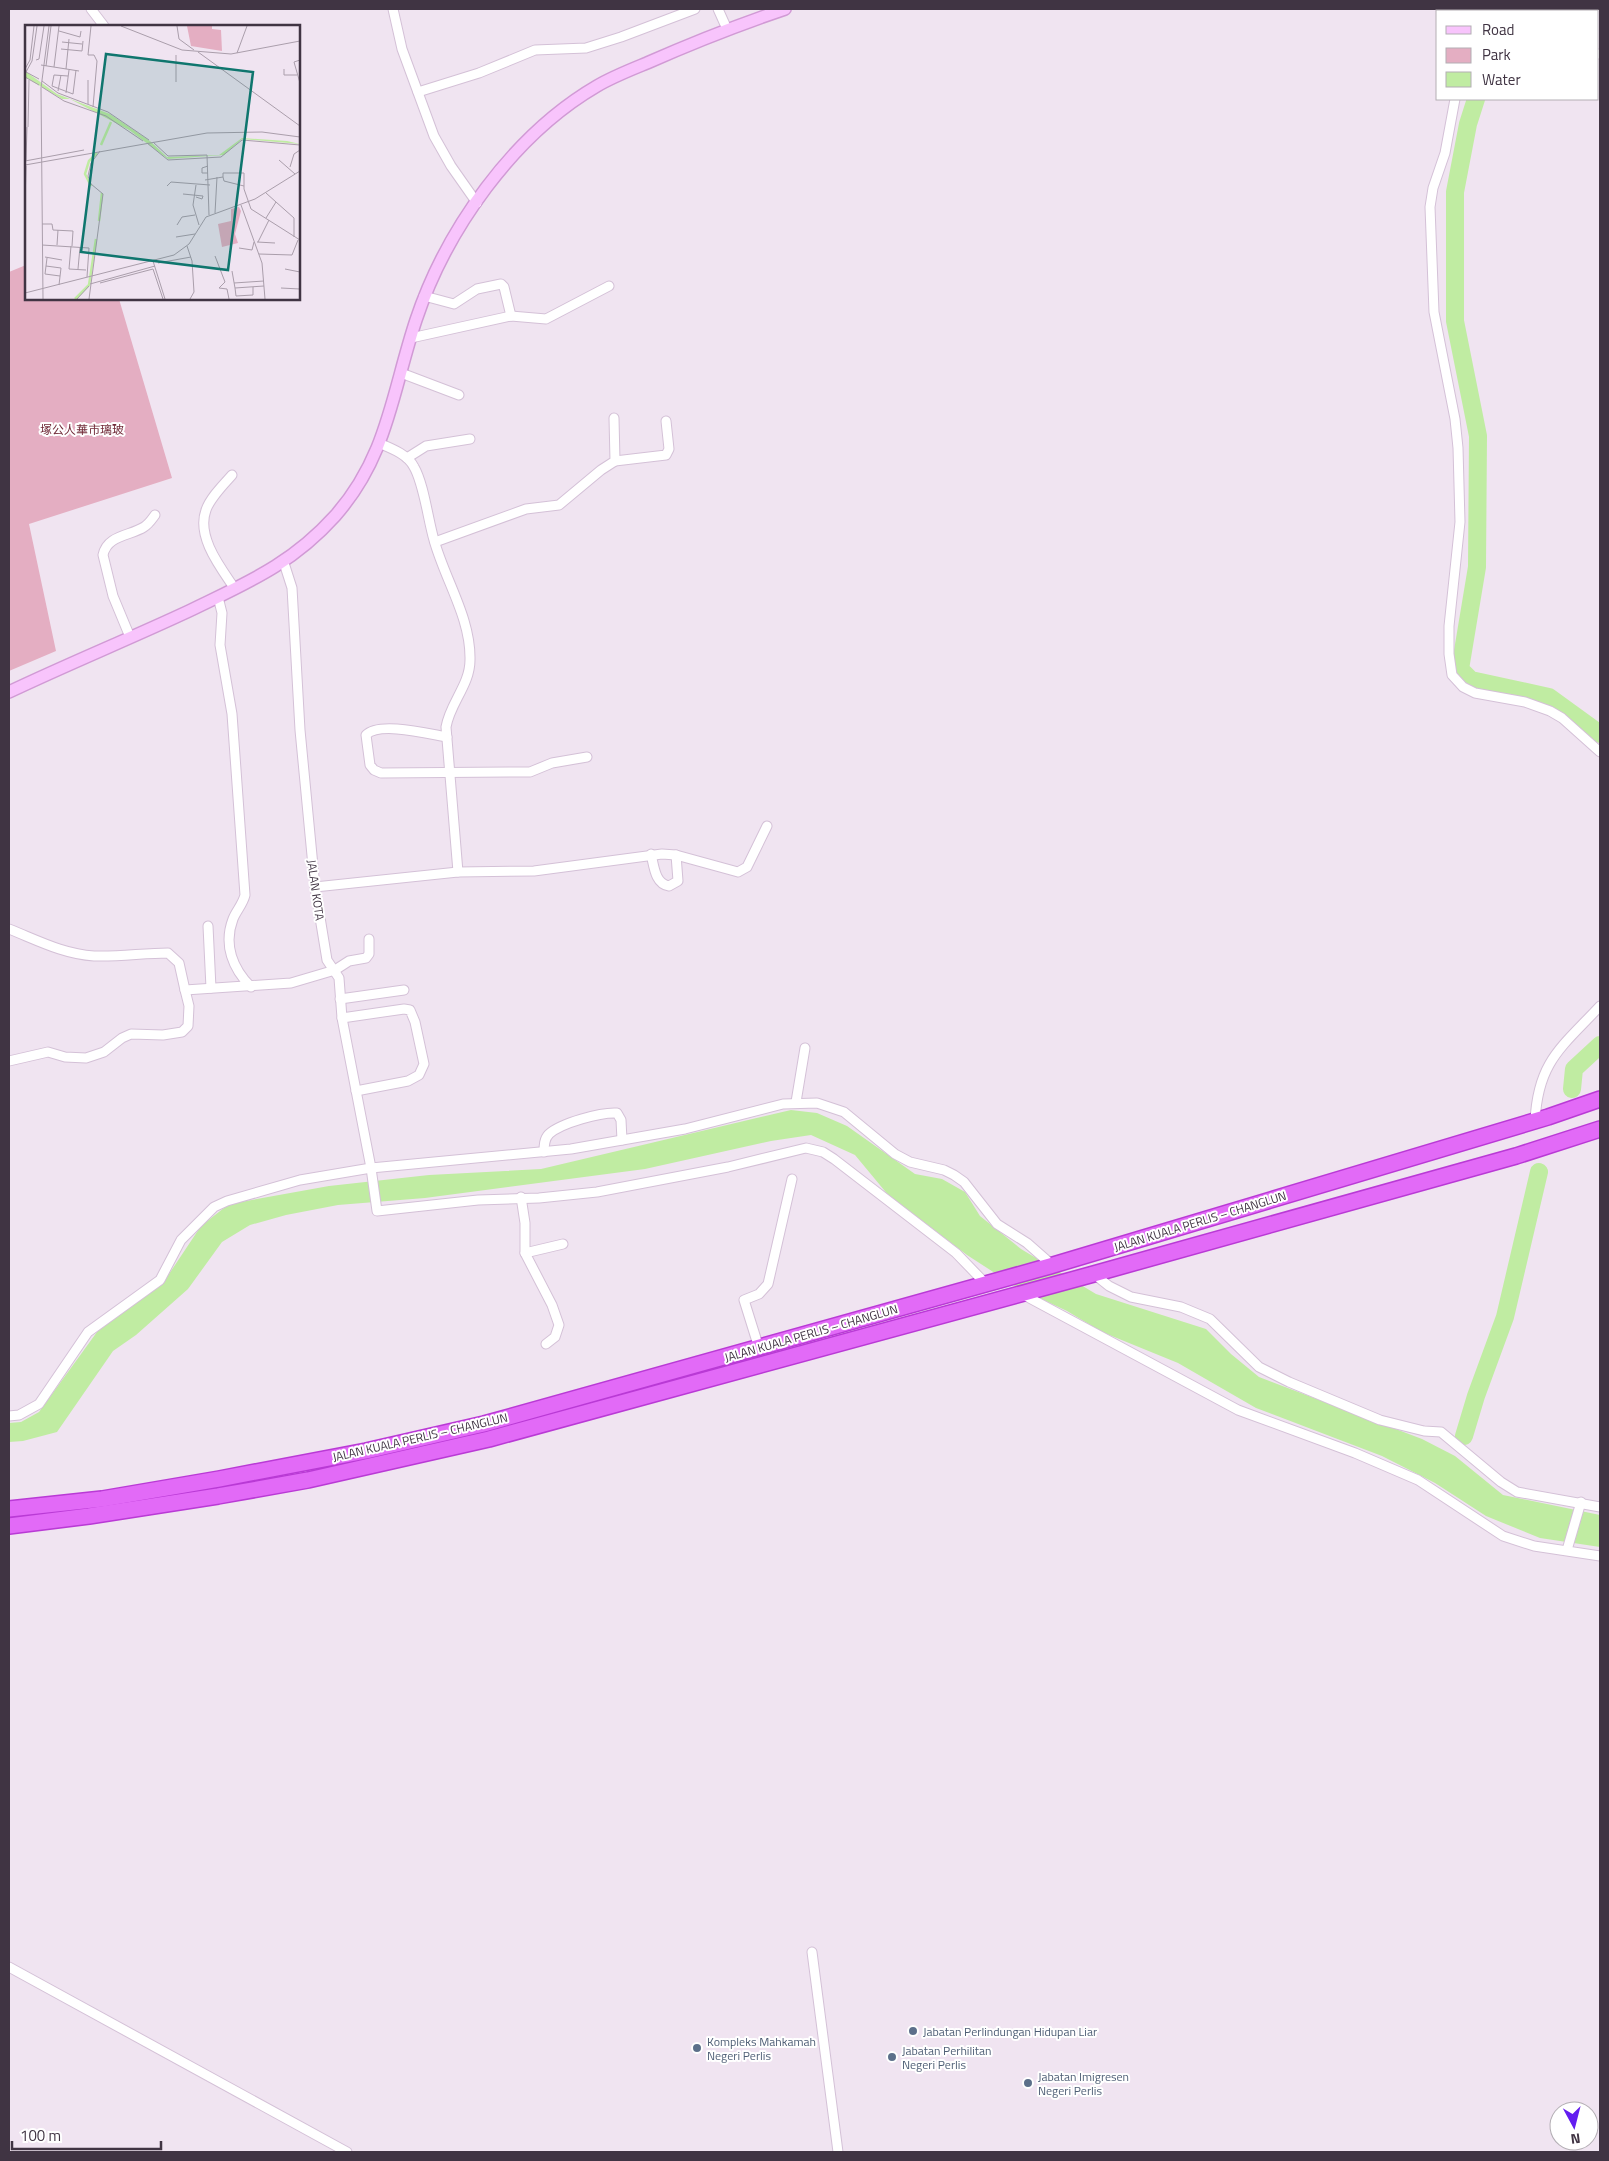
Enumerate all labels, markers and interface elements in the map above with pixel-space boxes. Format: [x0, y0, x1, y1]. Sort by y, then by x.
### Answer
legend [1436, 10, 1599, 100]
text: Road [1482, 18, 1514, 41]
inset map [25, 25, 300, 300]
text: Park [1482, 43, 1511, 66]
text: Water [1482, 68, 1521, 91]
park label: 塚公人華市璃玻 [40, 420, 124, 439]
street label: JALAN KOTA [302, 858, 330, 922]
street label: JALAN KUALA PERLIS – CHANGLUN [1111, 1186, 1289, 1256]
street label: JALAN KUALA PERLIS – CHANGLUN [722, 1299, 900, 1367]
street label: JALAN KUALA PERLIS – CHANGLUN [330, 1408, 510, 1466]
place label: Jabatan Perlindungan Hidupan Liar [923, 2022, 1097, 2041]
marker: Jabatan Perlindungan Hidupan Liar [907, 2025, 919, 2037]
place label: Kompleks Mahkamah Negeri Perlis [707, 2032, 816, 2065]
place label: Jabatan Perhilitan Negeri Perlis [902, 2041, 992, 2074]
marker: Kompleks Mahkamah Negeri Perlis [691, 2042, 703, 2054]
marker: Jabatan Perhilitan Negeri Perlis [886, 2051, 898, 2063]
place label: Jabatan Imigresen Negeri Perlis [1038, 2067, 1129, 2100]
marker: Jabatan Imigresen Negeri Perlis [1022, 2077, 1034, 2089]
north arrow [1549, 2101, 1599, 2151]
scale bar [12, 2118, 161, 2150]
text: 100 m [20, 2124, 61, 2147]
text: N [1570, 2128, 1582, 2150]

